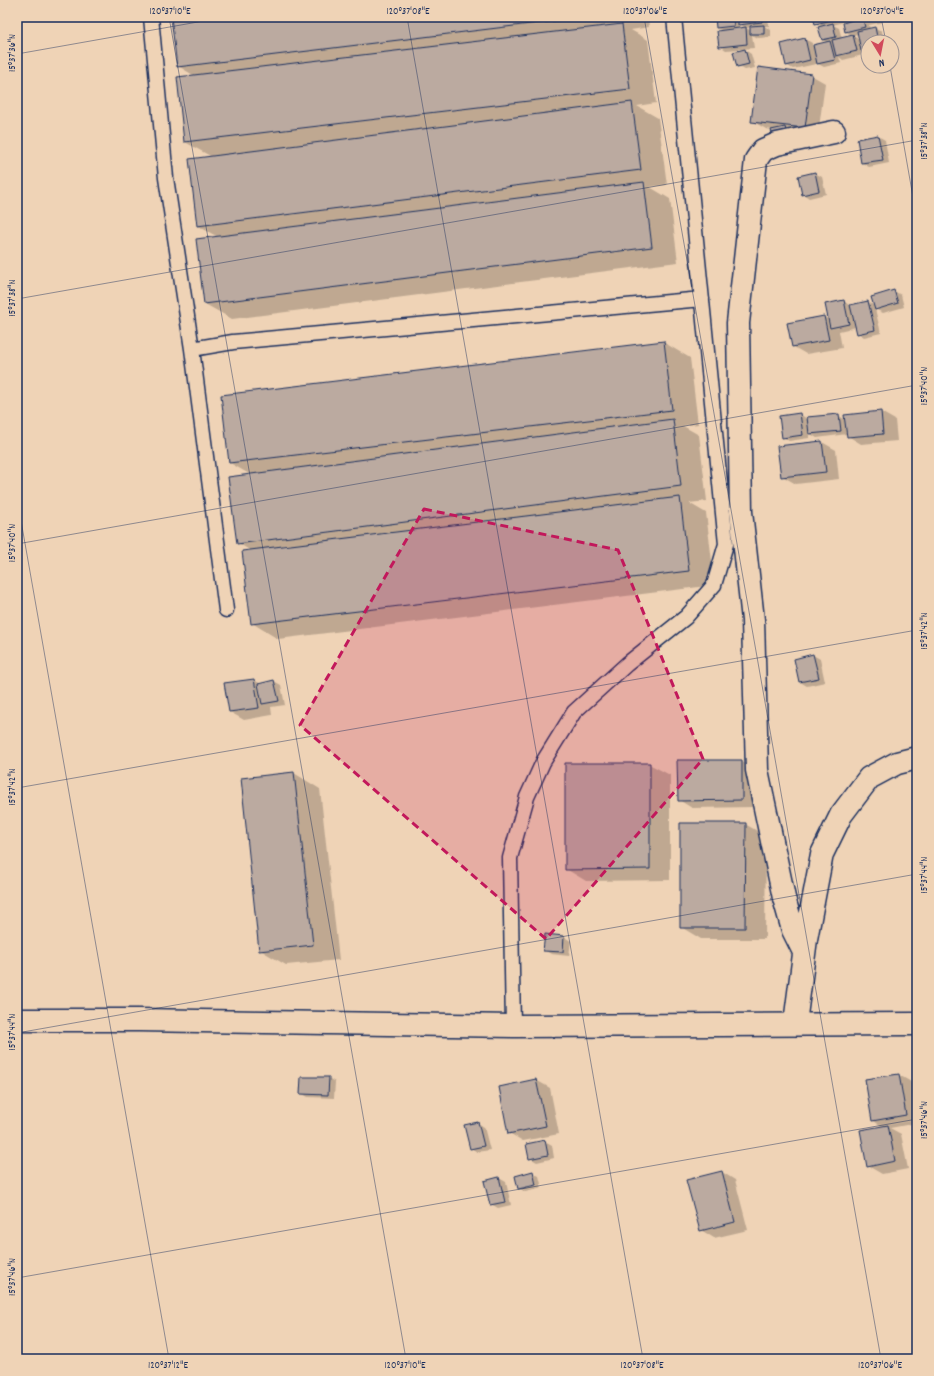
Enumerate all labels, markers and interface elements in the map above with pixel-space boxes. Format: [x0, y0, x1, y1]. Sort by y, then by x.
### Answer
text: 120°37'10"E [149, 5, 191, 19]
text: 120°37'08"E [386, 5, 430, 19]
text: 120°37'06"E [623, 5, 667, 19]
text: 120°37'04"E [860, 5, 904, 19]
text: 15°37'36"N [6, 34, 20, 72]
north arrow [860, 34, 900, 74]
text: N [877, 54, 885, 70]
text: 15°37'38"N [918, 122, 932, 160]
text: 15°37'38"N [6, 279, 20, 317]
text: 15°37'40"N [918, 367, 932, 405]
text: 15°37'40"N [6, 524, 20, 562]
text: 15°37'42"N [918, 612, 932, 650]
text: 15°37'42"N [6, 768, 20, 806]
text: 15°37'44"N [918, 856, 932, 894]
text: 15°37'44"N [6, 1013, 20, 1051]
text: 15°37'46"N [918, 1101, 932, 1139]
text: 15°37'46"N [6, 1258, 20, 1296]
text: 120°37'12"E [148, 1359, 189, 1373]
text: 120°37'10"E [384, 1359, 426, 1373]
text: 120°37'08"E [620, 1359, 664, 1373]
text: 120°37'06"E [858, 1359, 902, 1373]

